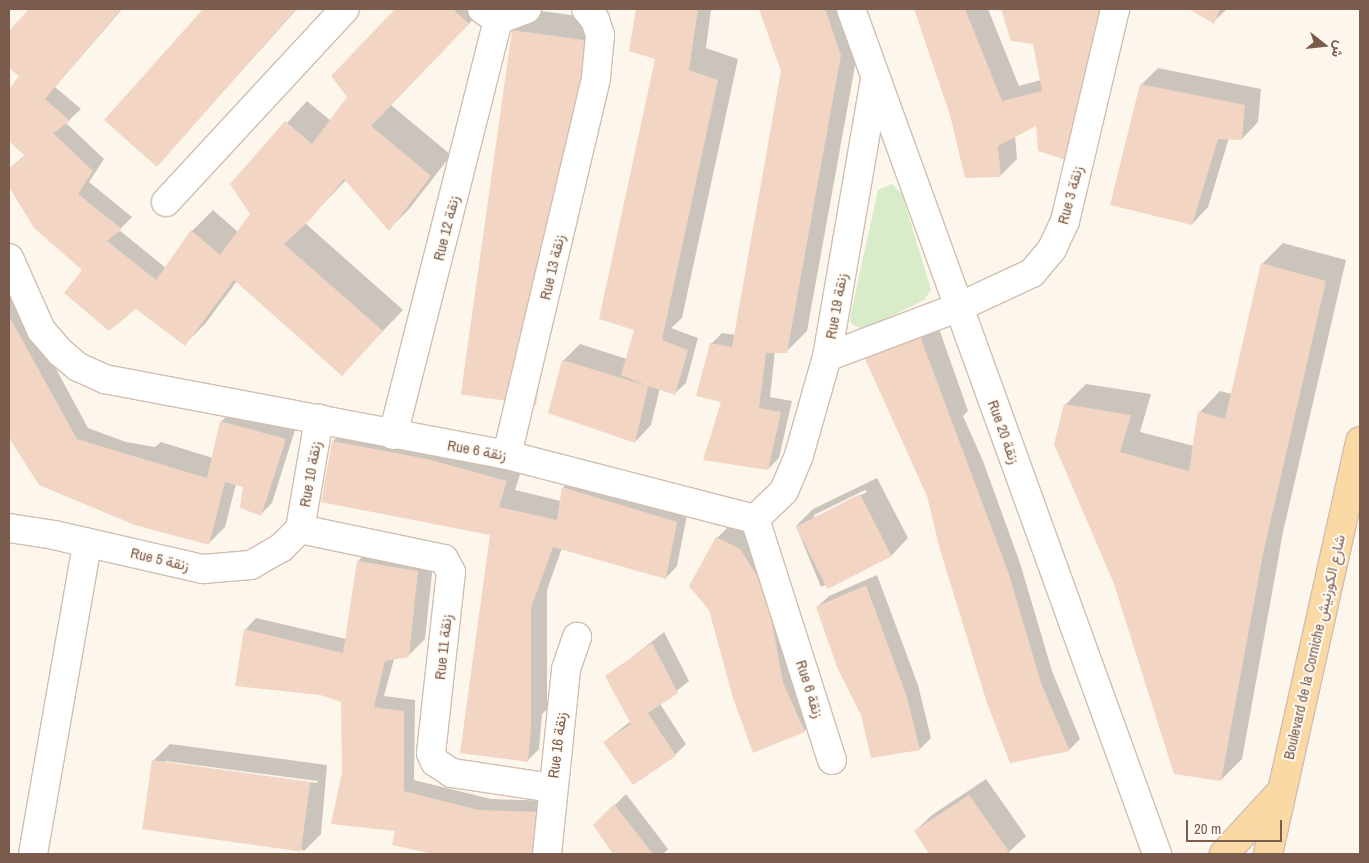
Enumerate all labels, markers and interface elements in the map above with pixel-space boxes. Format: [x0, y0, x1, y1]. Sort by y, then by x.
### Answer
north arrow [1299, 20, 1349, 70]
text: ش [1327, 39, 1349, 60]
street label: Rue 3 زنقة [1054, 164, 1086, 226]
street label: Rue 12 زنقة [429, 193, 463, 263]
street label: Rue 13 زنقة [536, 232, 568, 302]
street label: Rue 19 زنقة [821, 272, 851, 340]
street label: Rue 20 زنقة [984, 398, 1024, 466]
street label: Rue 6 زنقة [446, 436, 508, 464]
street label: Rue 10 زنقة [295, 440, 325, 508]
street label: Boulevard de la Corniche شارع الكورنيش [1279, 533, 1349, 761]
street label: Rue 5 زنقة [129, 543, 191, 575]
street label: Rue 11 زنقة [431, 613, 455, 681]
street label: Rue 6 زنقة [792, 658, 828, 720]
street label: Rue 16 زنقة [544, 711, 570, 779]
scale bar [1189, 810, 1285, 842]
text: 20 m [1194, 818, 1221, 839]

